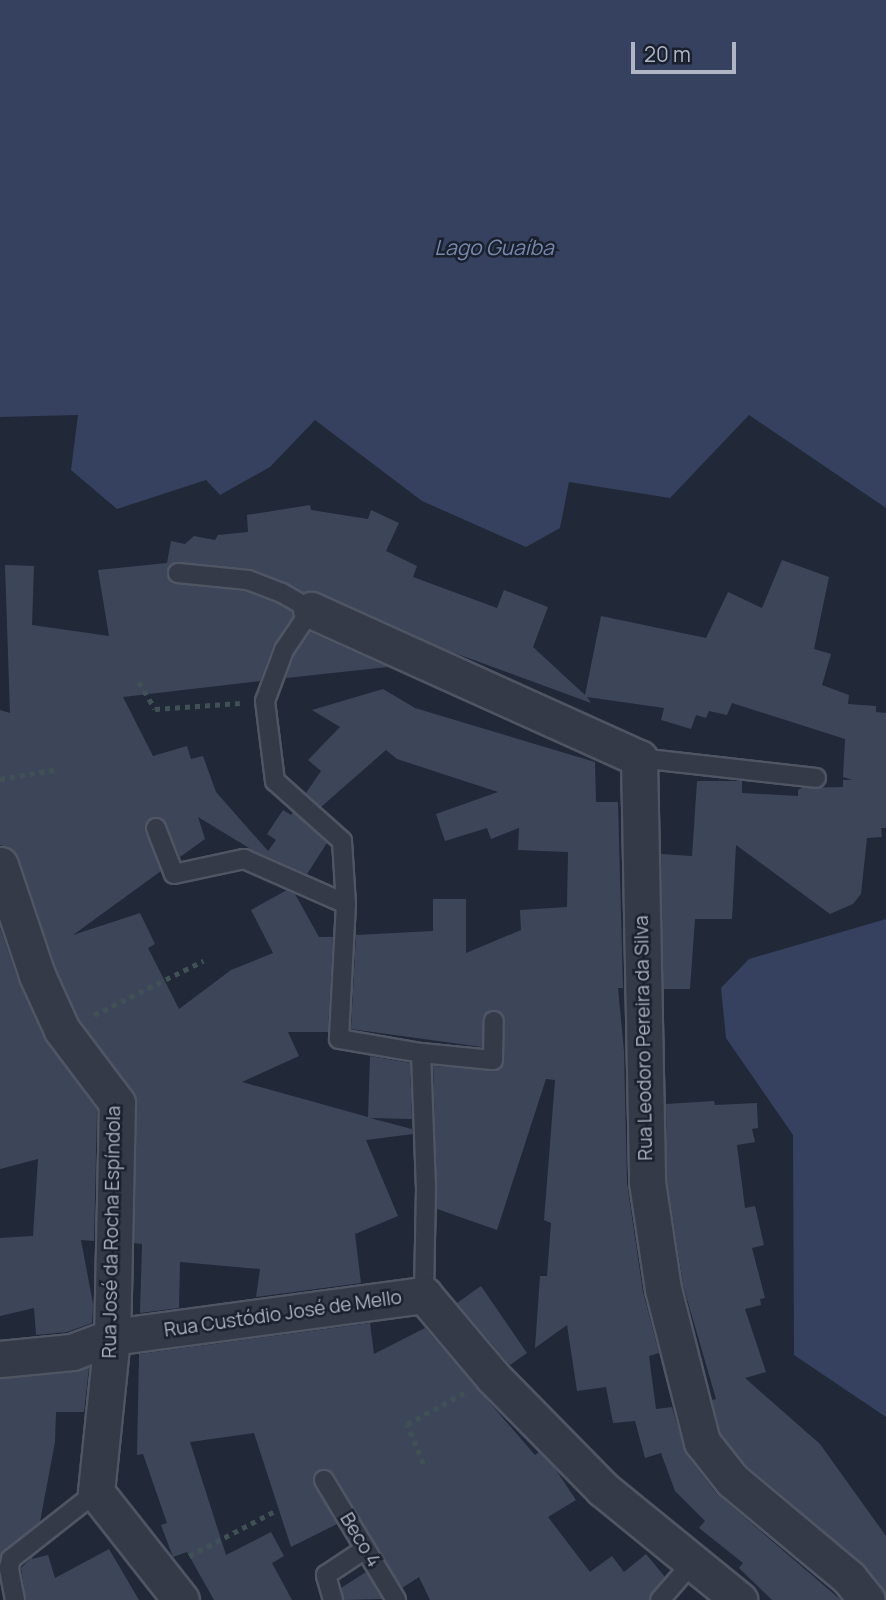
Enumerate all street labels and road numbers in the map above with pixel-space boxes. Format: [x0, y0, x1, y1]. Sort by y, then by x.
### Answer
street label: Rua Leodoro Pereira da Silva [630, 915, 658, 1161]
street label: Rua José da Rocha Espíndola [98, 1106, 126, 1358]
street label: Rua Custódio José de Mello [163, 1286, 403, 1342]
street label: Beco 4 [335, 1509, 385, 1571]

